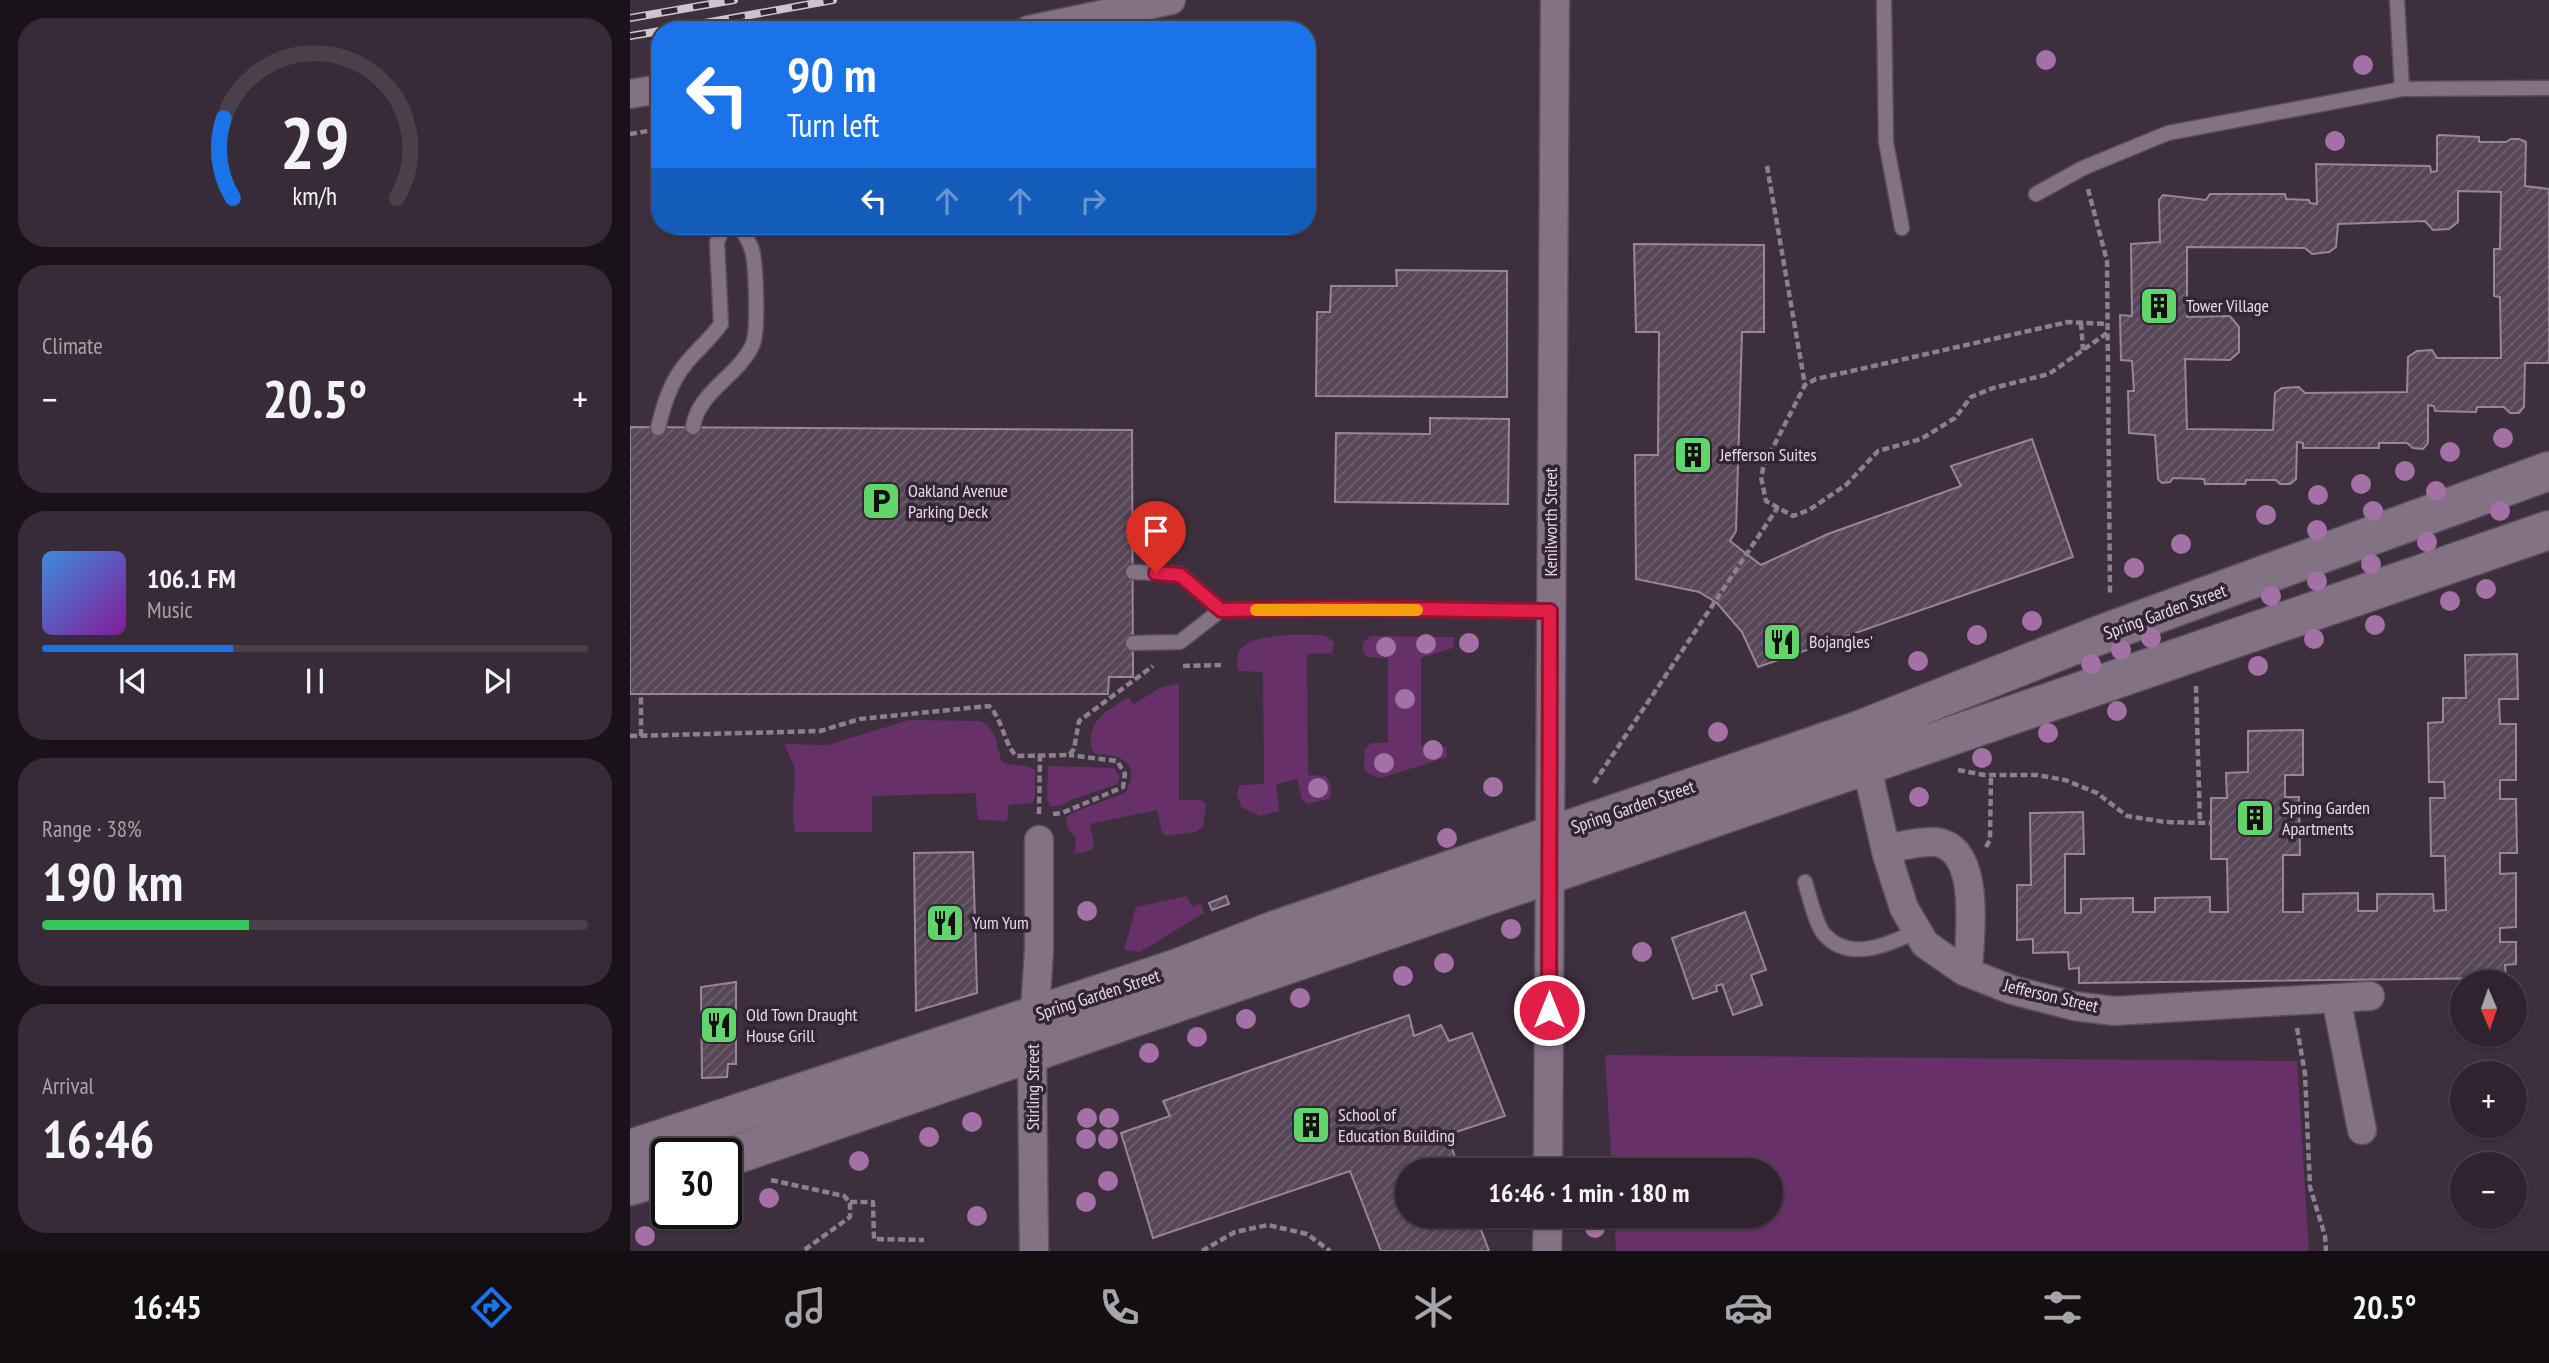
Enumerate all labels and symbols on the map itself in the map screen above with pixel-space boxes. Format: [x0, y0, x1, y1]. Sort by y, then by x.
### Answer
building icon: Tower Village [2138, 285, 2180, 327]
place label: Tower Village [2186, 294, 2269, 317]
building icon: Jefferson Suites [1672, 434, 1714, 476]
place label: Jefferson Suites [1719, 443, 1817, 466]
street label: Kenilworth Street [1539, 467, 1562, 577]
place label: Oakland Avenue Parking Deck [908, 479, 1008, 523]
parking icon: Oakland Avenue Parking Deck [860, 480, 902, 522]
pin [1126, 501, 1186, 573]
street label: Spring Garden Street [2100, 579, 2229, 644]
restaurant icon: Bojangles' [1761, 621, 1803, 663]
place label: Bojangles' [1809, 630, 1873, 653]
street label: Spring Garden Street [1568, 775, 1698, 838]
place label: Spring Garden Apartments [2282, 796, 2370, 840]
building icon: Spring Garden Apartments [2234, 797, 2276, 839]
restaurant icon: Yum Yum [924, 902, 966, 944]
place label: Yum Yum [972, 911, 1029, 934]
street label: Spring Garden Street [1033, 964, 1163, 1025]
north arrow [2450, 970, 2527, 1046]
position arrow [1512, 973, 1586, 1047]
street label: Jefferson Street [2001, 973, 2101, 1018]
place label: Old Town Draught House Grill [746, 1003, 857, 1047]
restaurant icon: Old Town Draught House Grill [698, 1004, 740, 1046]
street label: Stirling Street [1021, 1044, 1044, 1130]
place label: School of Education Building [1338, 1103, 1455, 1147]
building icon: School of Education Building [1290, 1104, 1332, 1146]
speed limit sign: 30 [651, 1138, 742, 1229]

